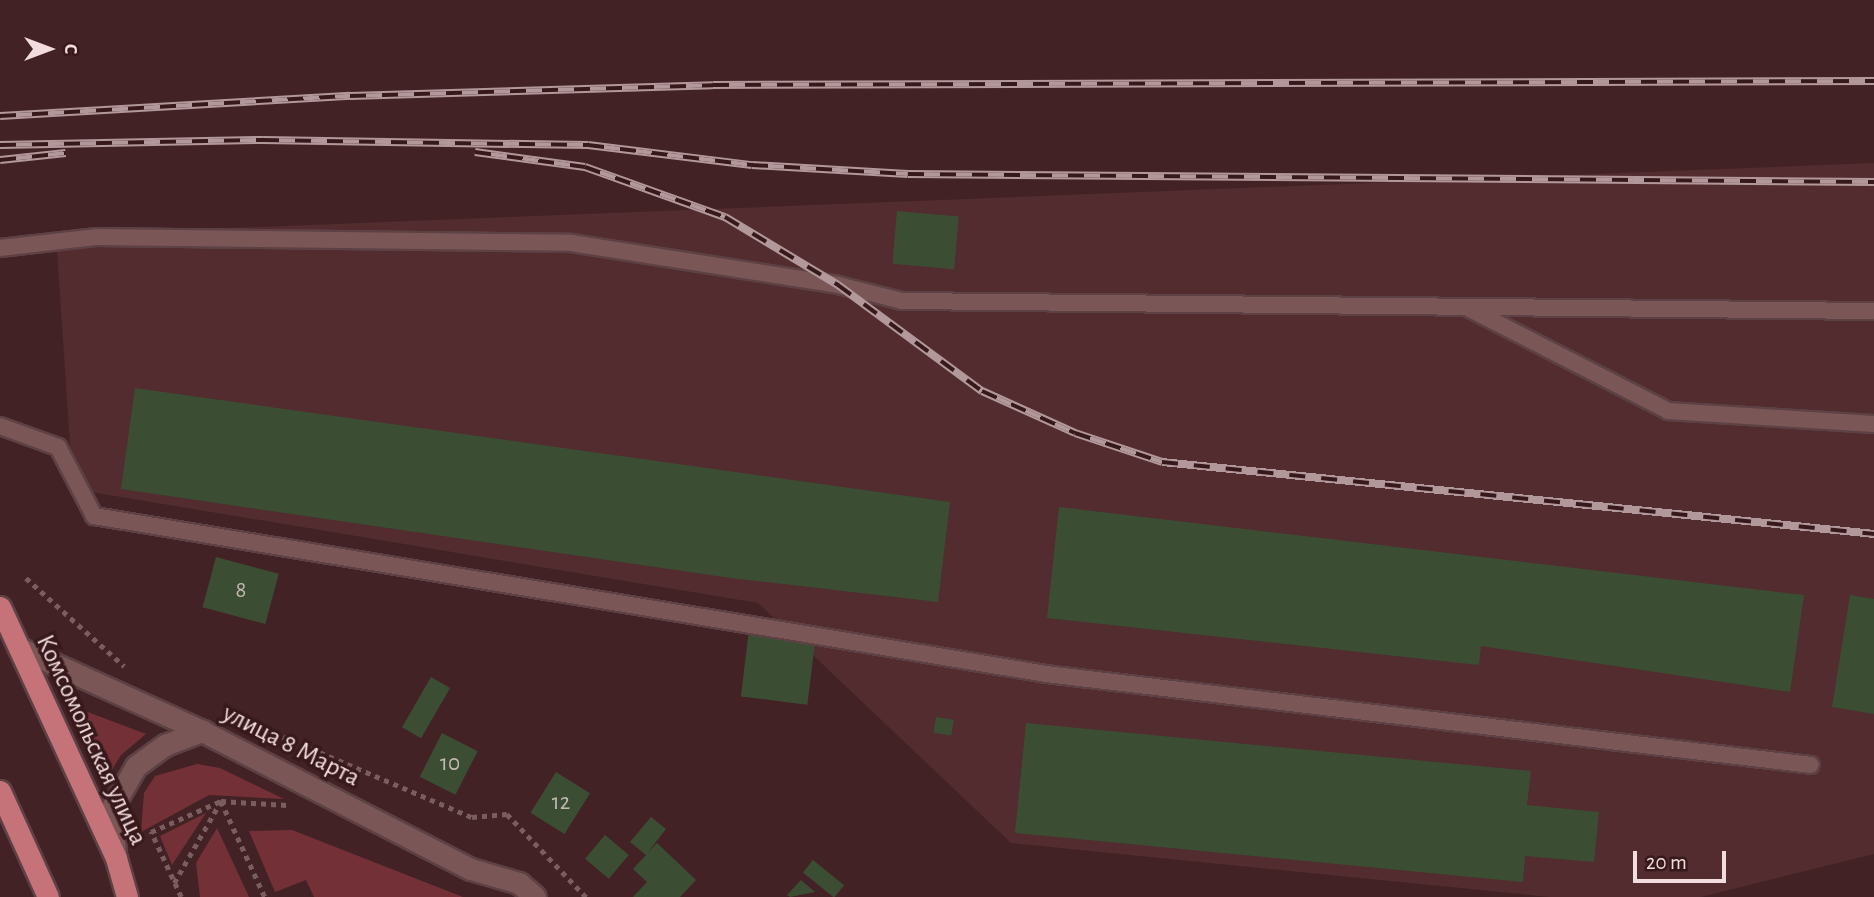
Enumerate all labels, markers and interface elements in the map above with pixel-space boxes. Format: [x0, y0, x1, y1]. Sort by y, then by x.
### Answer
north arrow [14, 14, 84, 84]
text: С [61, 44, 80, 54]
house number: 8 [236, 577, 246, 605]
street label: Комсомольская улица [29, 630, 153, 850]
street label: улица 8 Марта [217, 698, 365, 794]
house number: 10 [440, 750, 460, 778]
house number: 12 [552, 789, 570, 817]
scale bar [1636, 838, 1729, 882]
text: 20 m [1646, 852, 1687, 873]

